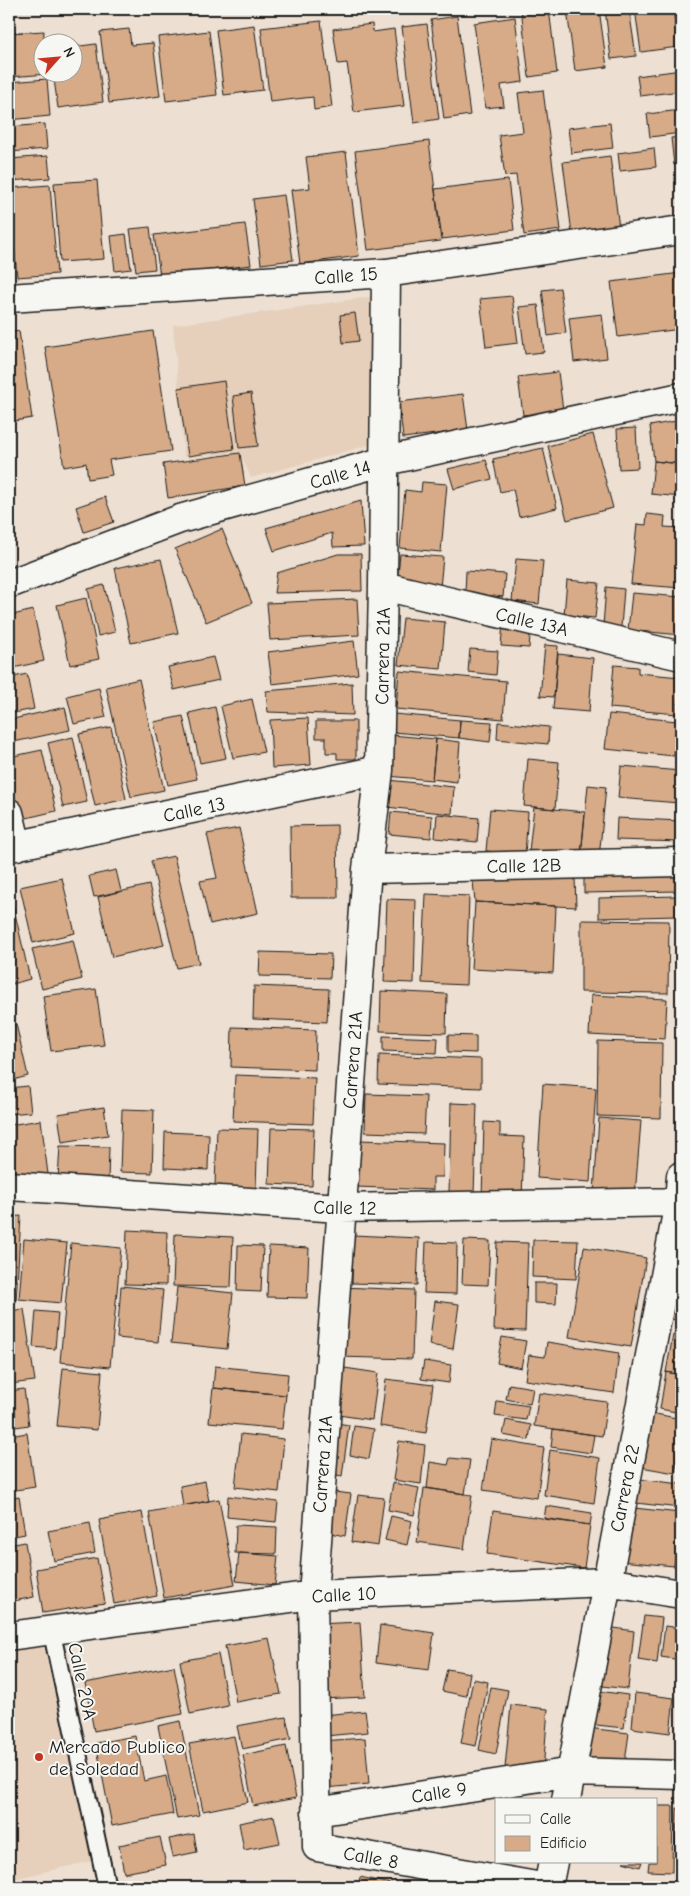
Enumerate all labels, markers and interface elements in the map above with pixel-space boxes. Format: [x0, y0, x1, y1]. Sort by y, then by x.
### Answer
north arrow [32, 32, 82, 82]
text: N [59, 44, 79, 60]
street label: Calle 15 [314, 263, 379, 289]
street label: Calle 14 [307, 456, 373, 494]
street label: Calle 13A [493, 603, 570, 641]
street label: Carrera 21A [371, 607, 395, 705]
street label: Calle 13 [161, 793, 227, 827]
street label: Calle 12B [486, 854, 562, 878]
street label: Carrera 21A [339, 1011, 367, 1109]
street label: Calle 12 [313, 1196, 377, 1220]
street label: Carrera 21A [309, 1415, 337, 1513]
street label: Carrera 22 [606, 1442, 644, 1534]
street label: Calle 10 [311, 1582, 377, 1608]
street label: Calle 20A [63, 1641, 101, 1722]
place label: Mercado Publico de Soledad [49, 1736, 185, 1780]
marker: Mercado Publico de Soledad [33, 1751, 45, 1763]
street label: Calle 9 [410, 1778, 468, 1808]
legend [495, 1798, 658, 1864]
text: Calle [540, 1810, 572, 1828]
text: Edificio [540, 1834, 587, 1852]
street label: Calle 8 [342, 1842, 400, 1874]

